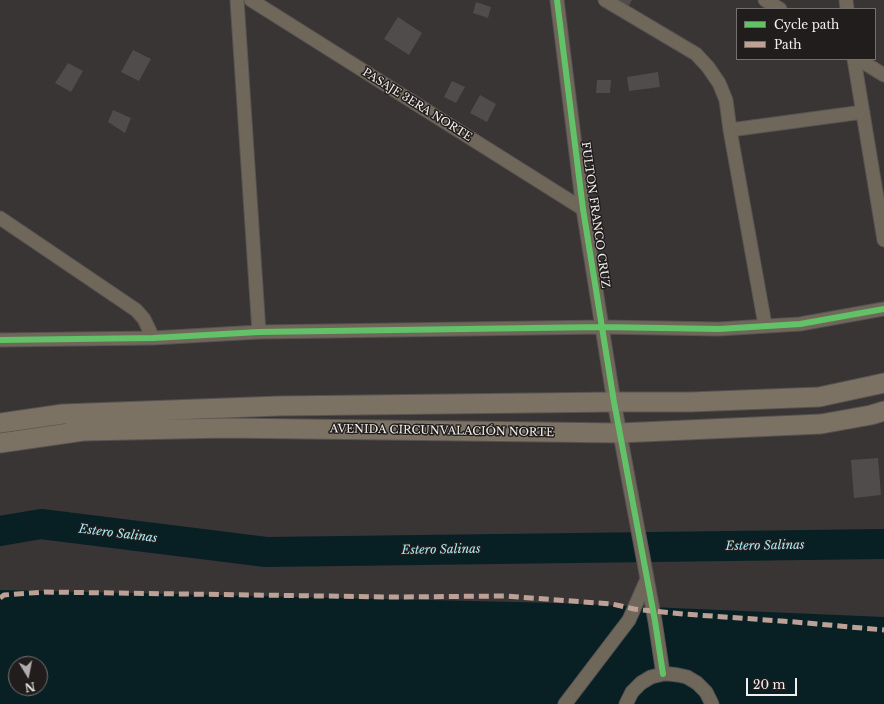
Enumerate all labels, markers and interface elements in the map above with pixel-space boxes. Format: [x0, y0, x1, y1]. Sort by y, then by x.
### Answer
legend [736, 8, 876, 60]
text: Cycle path [774, 17, 839, 32]
text: Path [774, 37, 802, 52]
street label: PASAJE 3ERA NORTE [360, 66, 474, 144]
street label: FULTON FRANCO CRUZ [578, 141, 612, 289]
street label: AVENIDA CIRCUNVALACIÓN NORTE [330, 422, 554, 440]
water label: Estero Salinas [78, 522, 158, 546]
water label: Estero Salinas [725, 538, 805, 554]
water label: Estero Salinas [401, 542, 481, 558]
north arrow [8, 656, 48, 696]
scale bar [748, 670, 799, 696]
text: 20 m [753, 677, 785, 692]
text: N [24, 679, 36, 695]

